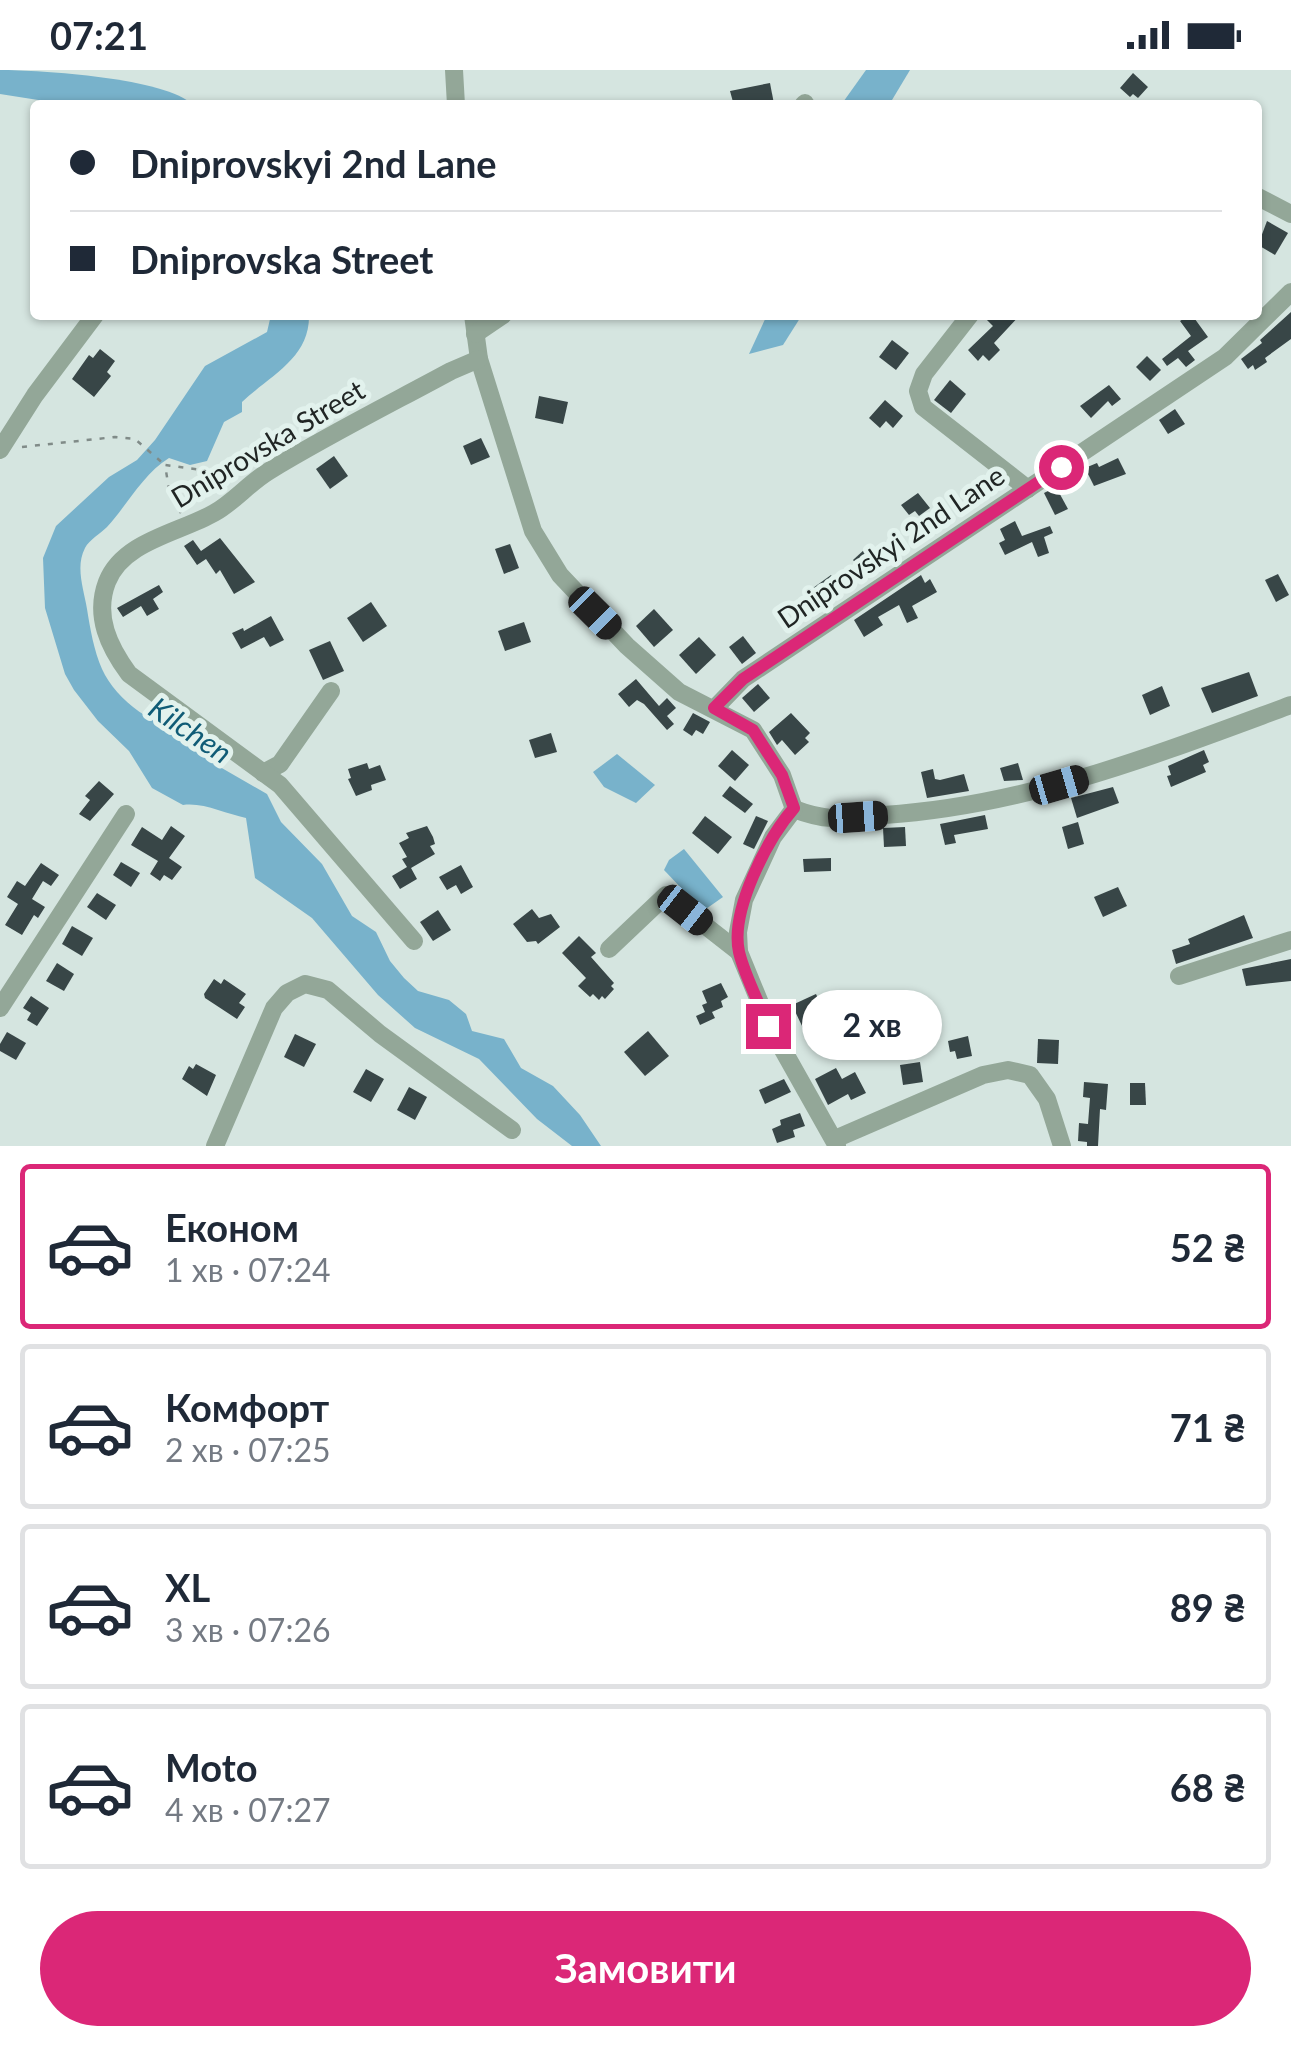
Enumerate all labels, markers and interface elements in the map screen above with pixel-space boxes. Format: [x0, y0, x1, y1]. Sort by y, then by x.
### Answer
text: 07:21 [50, 12, 148, 58]
text: Dniprovskyi 2nd Lane [130, 140, 497, 186]
text: Dniprovska Street [130, 236, 434, 282]
street label: Dniprovska Street [165, 372, 370, 514]
route start [1039, 445, 1084, 490]
street label: Dniprovskyi 2nd Lane [771, 458, 1010, 635]
car [563, 581, 627, 645]
water label: Kilchen [143, 689, 239, 770]
car [1026, 762, 1092, 808]
car [827, 800, 889, 834]
car [652, 880, 718, 940]
callout: 2 хв [803, 991, 943, 1061]
route end [746, 1004, 791, 1049]
text: 2 хв [842, 1005, 902, 1044]
icon: car [45, 1202, 135, 1292]
text: Економ [165, 1204, 299, 1250]
text: 52 ₴ [1170, 1224, 1246, 1270]
text: 1 хв · 07:24 [165, 1250, 331, 1289]
icon: car [45, 1382, 135, 1472]
text: Комфорт [165, 1384, 329, 1430]
text: 71 ₴ [1170, 1404, 1246, 1450]
text: 2 хв · 07:25 [165, 1430, 331, 1469]
icon: car [45, 1562, 135, 1652]
text: XL [165, 1564, 210, 1610]
text: 89 ₴ [1170, 1584, 1246, 1630]
text: 3 хв · 07:26 [165, 1610, 331, 1649]
icon: car [45, 1742, 135, 1832]
text: Moto [165, 1744, 258, 1790]
text: 68 ₴ [1170, 1764, 1246, 1810]
text: 4 хв · 07:27 [165, 1790, 331, 1829]
button: Замовити [40, 1911, 1251, 2026]

